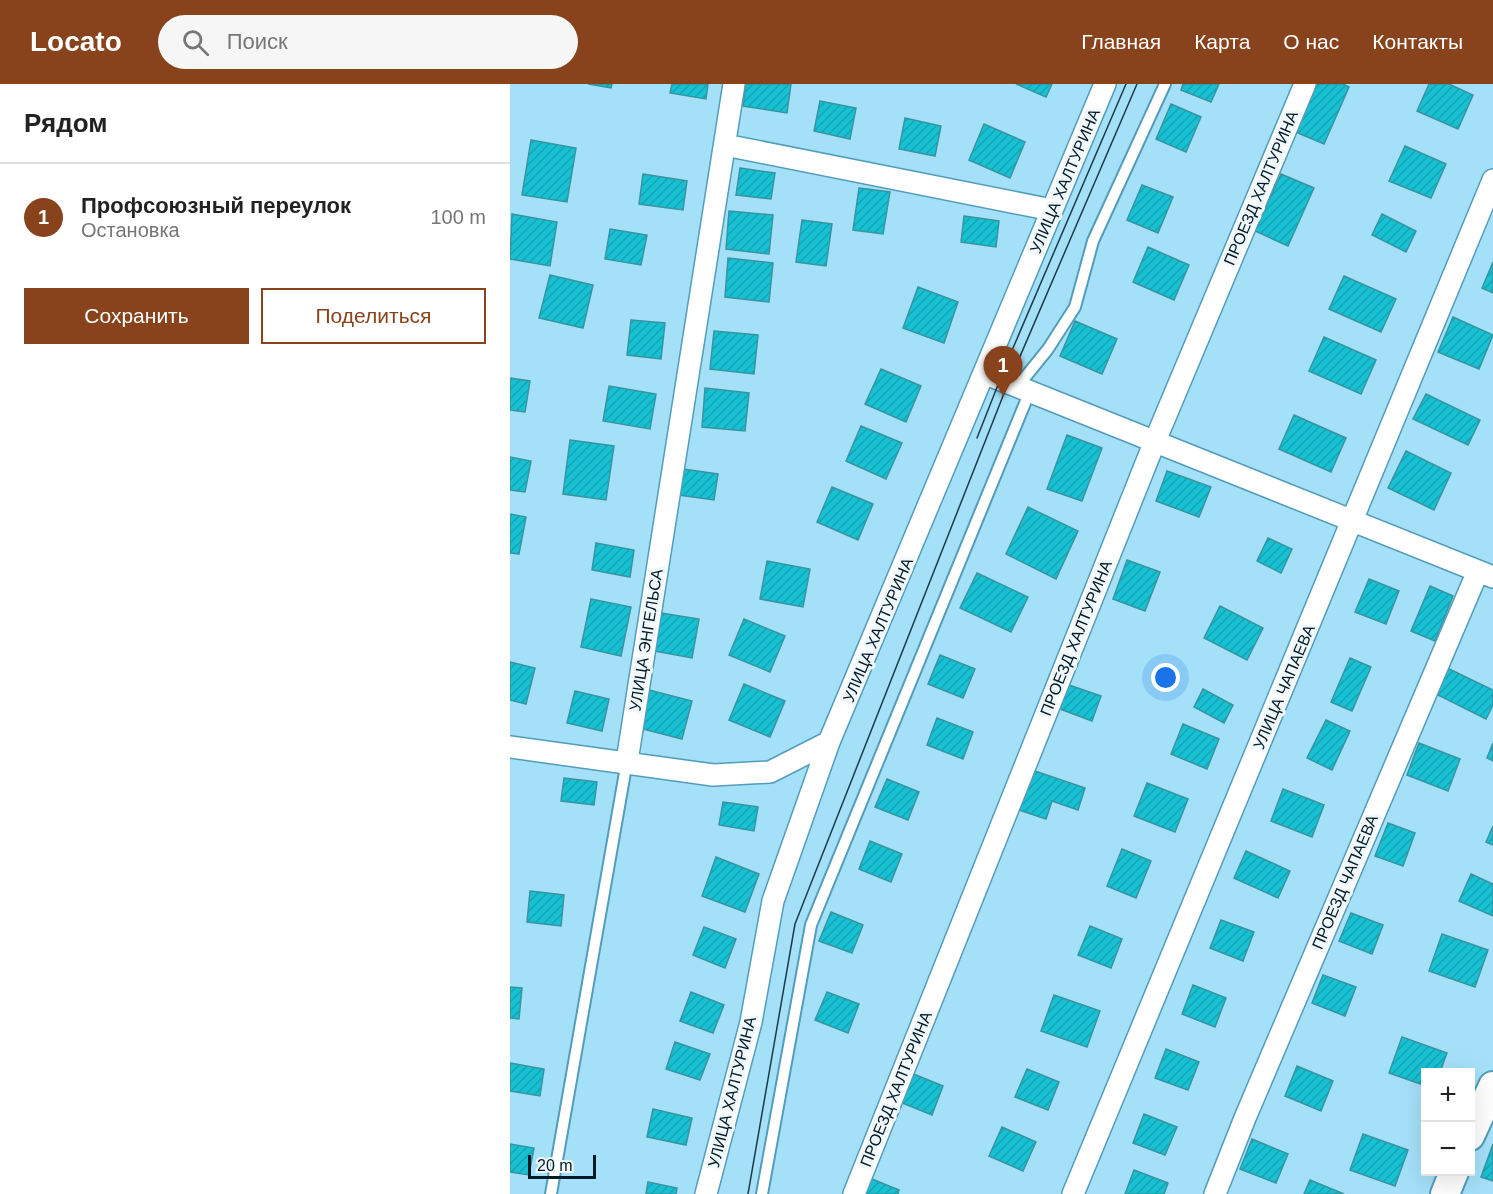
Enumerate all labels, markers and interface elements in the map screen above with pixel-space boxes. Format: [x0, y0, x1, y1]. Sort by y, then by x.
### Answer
search box [158, 15, 578, 69]
text: Locato [30, 26, 122, 57]
icon: search [179, 26, 212, 59]
text: Поиск [227, 29, 288, 54]
text: Главная [1081, 30, 1161, 53]
text: Карта [1194, 30, 1250, 53]
text: О нас [1283, 30, 1339, 53]
text: Контакты [1372, 30, 1463, 53]
street label: УЛИЦА ХАЛТУРИНА [1027, 106, 1103, 256]
text: Рядом [24, 108, 107, 138]
street label: ПРОЕЗД ХАЛТУРИНА [1221, 108, 1301, 268]
text: Профсоюзный переулок [81, 193, 351, 218]
text: 1 [38, 206, 49, 228]
text: 100 m [430, 206, 486, 228]
text: Остановка [81, 219, 180, 241]
button: Сохранить [24, 288, 249, 344]
button: Поделиться [261, 288, 486, 344]
pin: 1 [984, 346, 1022, 396]
street label: УЛИЦА ХАЛТУРИНА [840, 555, 916, 705]
street label: ПРОЕЗД ХАЛТУРИНА [1037, 558, 1115, 718]
street label: УЛИЦА ЭНГЕЛЬСА [626, 567, 666, 712]
street label: УЛИЦА ЧАПАЕВА [1250, 622, 1318, 752]
your location [1151, 663, 1180, 692]
street label: ПРОЕЗД ЧАПАЕВА [1309, 812, 1381, 952]
street label: ПРОЕЗД ХАЛТУРИНА [857, 1009, 935, 1169]
street label: УЛИЦА ХАЛТУРИНА [705, 1014, 759, 1169]
map controls [1421, 1068, 1475, 1176]
button: + [1421, 1068, 1475, 1122]
button: − [1421, 1122, 1475, 1176]
scale bar [528, 1152, 596, 1180]
text: 20 m [537, 1157, 573, 1174]

